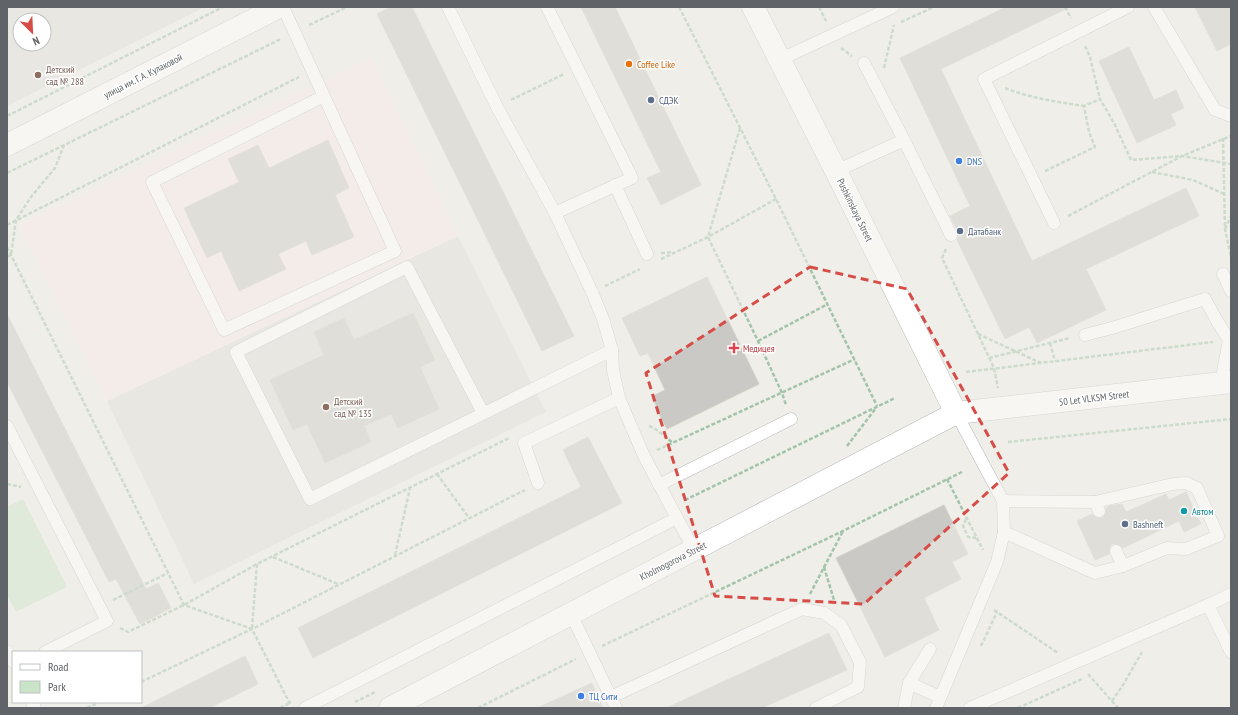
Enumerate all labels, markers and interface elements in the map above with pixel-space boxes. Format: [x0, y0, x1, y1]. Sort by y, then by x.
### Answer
north arrow [12, 12, 52, 52]
text: N [30, 34, 42, 49]
street label: улица им. Г. А. Кулаковой [101, 51, 185, 101]
place label: Coffee Like [637, 58, 675, 71]
marker: Coffee Like [624, 59, 634, 69]
place label: Детский сад № 288 [46, 63, 84, 88]
marker: Детский сад № 288 [33, 70, 43, 80]
place label: СДЭК [659, 94, 678, 107]
marker: СДЭК [646, 95, 656, 105]
place label: DNS [967, 155, 982, 168]
marker: DNS [954, 156, 964, 166]
street label: Pushkinskaya Street [834, 176, 876, 244]
place label: Датабанк [968, 225, 1001, 238]
marker: Датабанк [955, 226, 965, 236]
marker: Медицея [728, 342, 740, 354]
place label: Медицея [743, 342, 775, 355]
street label: 50 Let VLKSM Street [1058, 387, 1130, 409]
place label: Детский сад № 135 [334, 395, 372, 420]
marker: Детский сад № 135 [321, 402, 331, 412]
place label: Автом [1192, 505, 1213, 518]
marker: Автом [1179, 506, 1189, 516]
place label: Bashneft [1133, 518, 1163, 531]
marker: Bashneft [1120, 519, 1130, 529]
street label: Kholmogorova Street [637, 539, 709, 583]
legend [12, 651, 142, 703]
text: Road [48, 659, 68, 674]
text: Park [48, 679, 66, 694]
place label: ТЦ Сити [589, 690, 618, 703]
marker: ТЦ Сити [576, 691, 586, 701]

